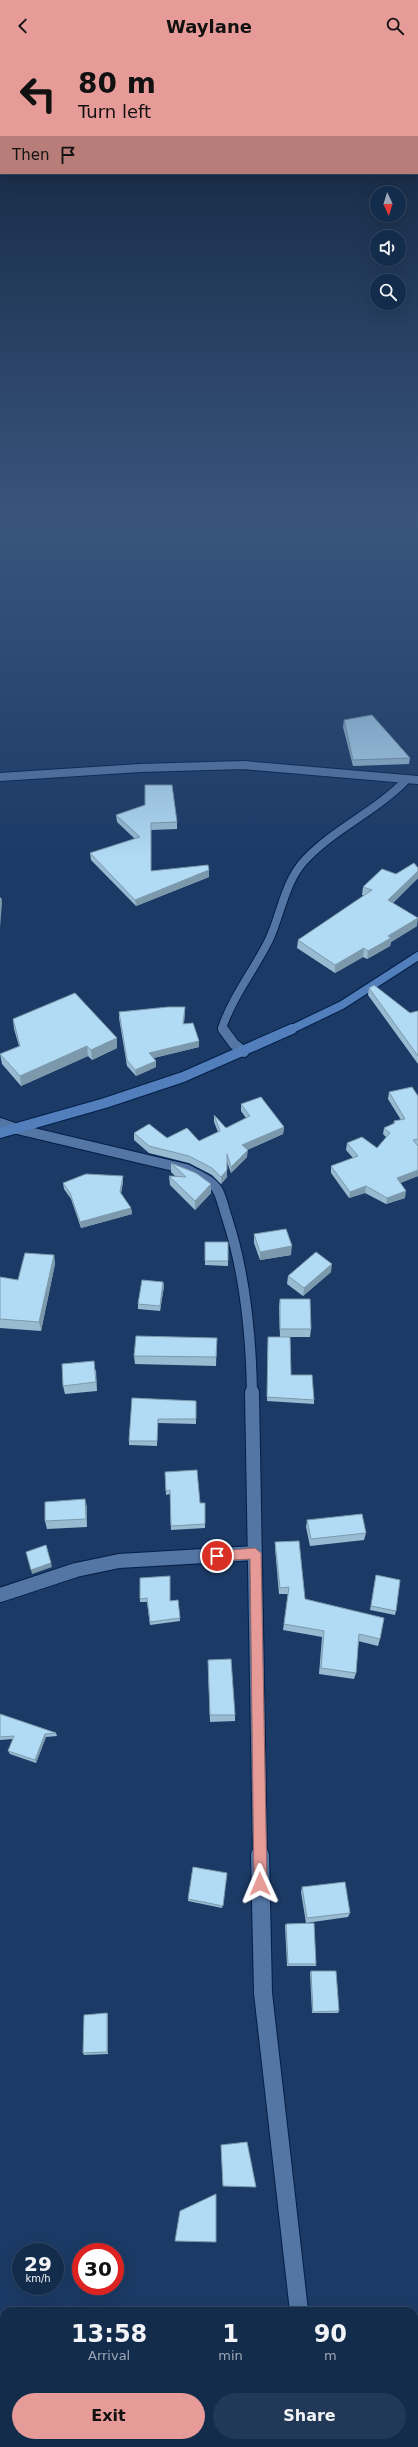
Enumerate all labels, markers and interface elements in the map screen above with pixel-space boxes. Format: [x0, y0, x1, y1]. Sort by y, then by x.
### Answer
icon: back [12, 15, 34, 37]
icon: search [384, 15, 406, 37]
text: Waylane [166, 16, 252, 37]
text: 80 m [78, 67, 156, 100]
icon: left [12, 68, 64, 120]
text: Turn left [78, 101, 151, 122]
icon: arrive [57, 144, 79, 166]
text: Then [12, 146, 49, 164]
north arrow [370, 186, 406, 222]
map controls [370, 186, 406, 310]
button: sound [370, 230, 406, 266]
button: search [370, 274, 406, 310]
pin [200, 1539, 234, 1573]
icon: arrive [206, 1545, 228, 1567]
position arrow [239, 1863, 281, 1905]
speed limit sign: 30 [72, 2243, 124, 2295]
text: 29 [24, 2252, 52, 2276]
text: km/h [25, 2273, 51, 2284]
text: 13:58 [71, 2320, 147, 2348]
text: 1 [222, 2320, 239, 2348]
text: 90 [314, 2320, 347, 2348]
text: Arrival [88, 2348, 130, 2363]
text: min [218, 2348, 243, 2363]
text: m [324, 2348, 337, 2363]
button: Exit [12, 2393, 205, 2439]
button: Share [213, 2393, 406, 2439]

